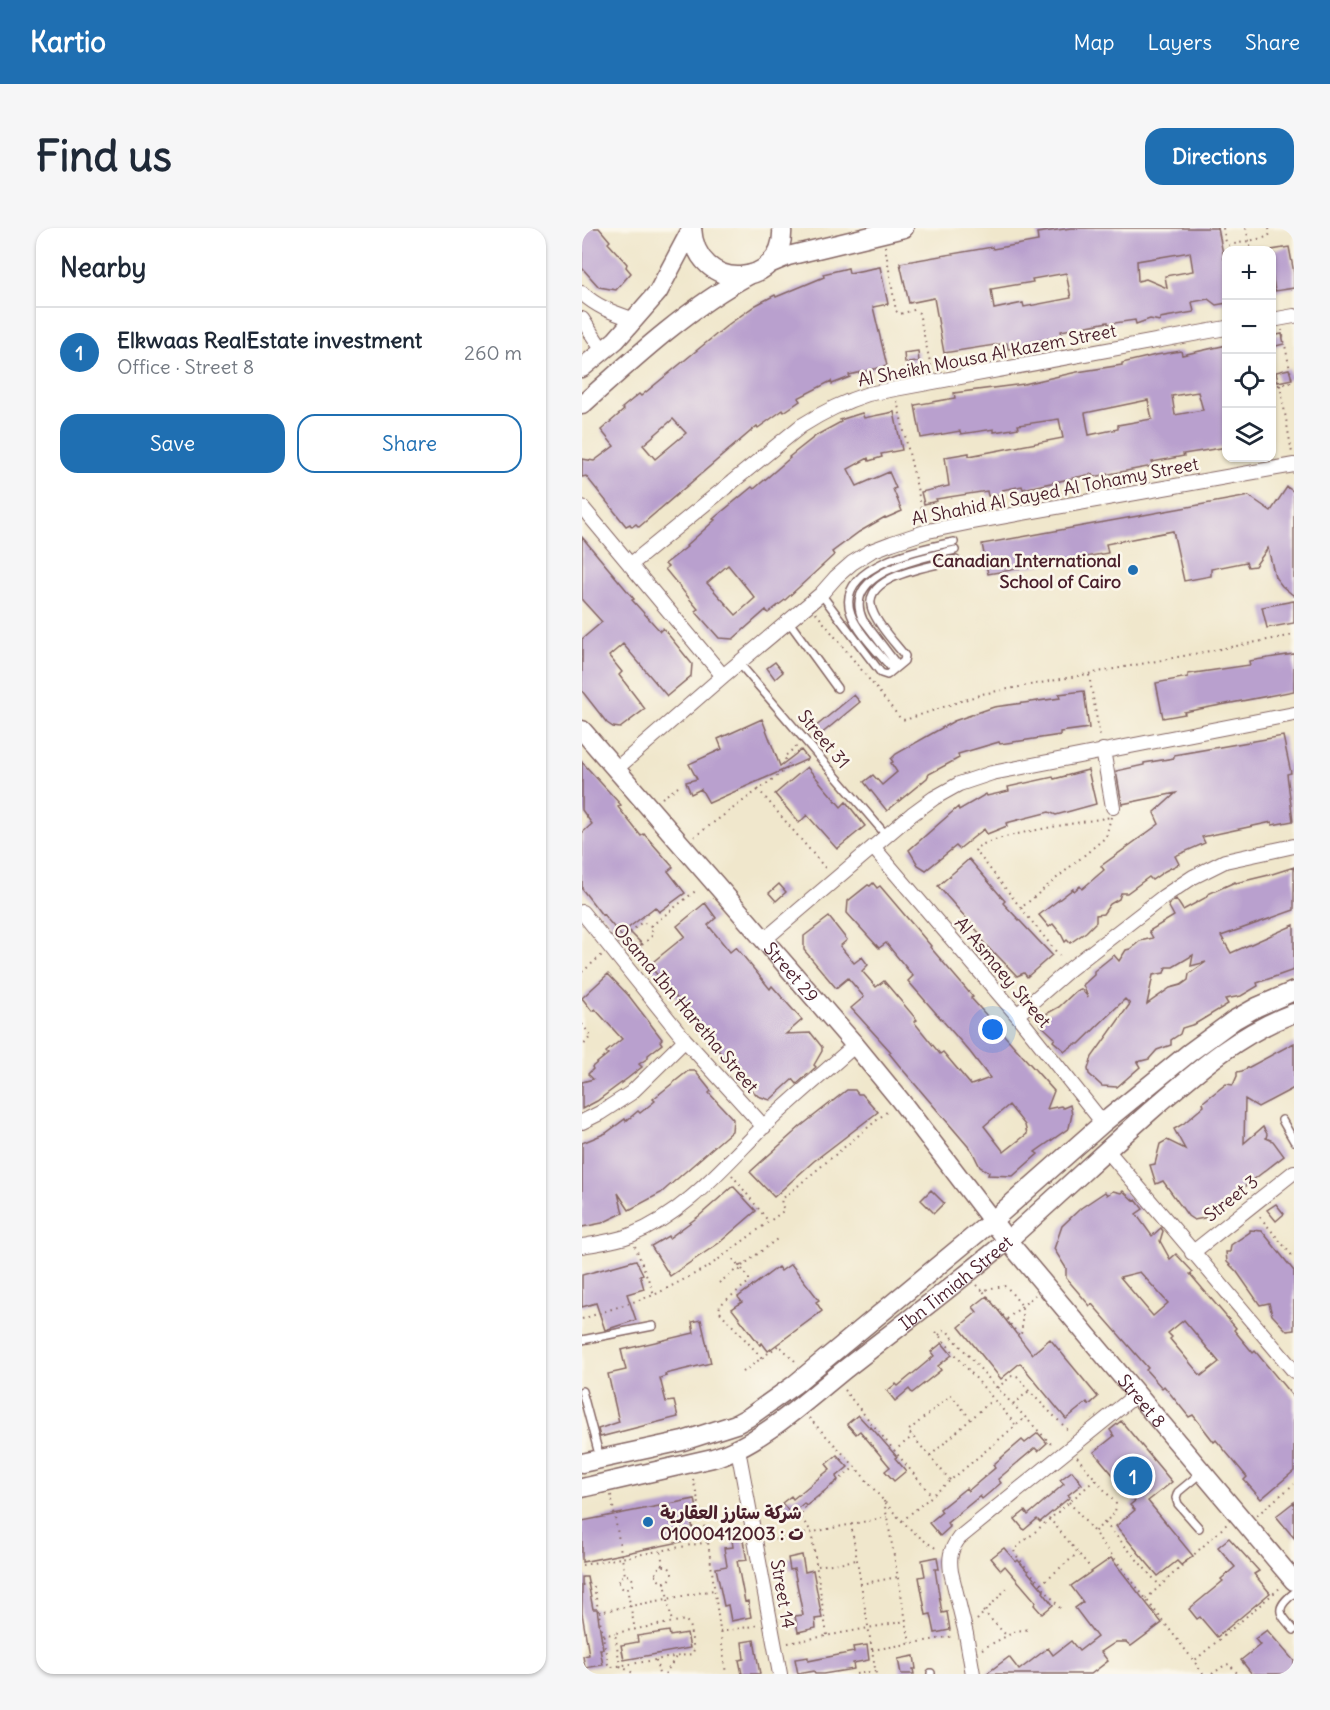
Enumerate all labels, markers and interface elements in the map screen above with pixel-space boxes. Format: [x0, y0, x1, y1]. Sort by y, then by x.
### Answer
text: Kartio [30, 24, 106, 60]
text: Map [1074, 29, 1114, 56]
text: Layers [1147, 29, 1212, 56]
text: Share [1245, 29, 1300, 56]
button: Directions [1145, 128, 1294, 185]
text: Find us [36, 130, 172, 182]
map controls [1222, 246, 1276, 462]
button: + [1222, 246, 1276, 300]
text: Nearby [60, 251, 146, 284]
button: − [1222, 300, 1276, 354]
street label: Al Sheikh Mousa Al Kazem Street [856, 319, 1118, 391]
text: Elkwaas RealEstate investment [117, 326, 422, 354]
text: 1 [76, 340, 83, 365]
text: 260 m [464, 340, 522, 365]
text: Office · Street 8 [117, 354, 254, 379]
button: locate [1222, 354, 1276, 408]
button: layers [1222, 408, 1276, 462]
button: Save [60, 414, 285, 473]
button: Share [297, 414, 522, 473]
street label: Al Shahid Al Sayed Al Tohamy Street [910, 452, 1200, 530]
place label: Canadian International School of Cairo [932, 549, 1121, 593]
marker: Canadian International School of Cairo [1126, 563, 1140, 577]
street label: Street 31 [793, 705, 855, 773]
street label: Al Asmaey Street [950, 912, 1056, 1032]
street label: Osama Ibn Haretha Street [608, 919, 764, 1097]
street label: Street 29 [759, 937, 824, 1007]
your location [978, 1015, 1007, 1044]
street label: Street 3 [1199, 1170, 1263, 1226]
street label: Ibn Timiah Street [894, 1230, 1017, 1335]
street label: Street 8 [1113, 1369, 1171, 1432]
pin: 1 [1114, 1454, 1152, 1498]
place label: شركة ستارز العقارية ت : 01000412003 [660, 1501, 804, 1545]
marker: شركة ستارز العقارية ت : 01000412003 [641, 1515, 655, 1529]
street label: Street 14 [766, 1558, 800, 1630]

